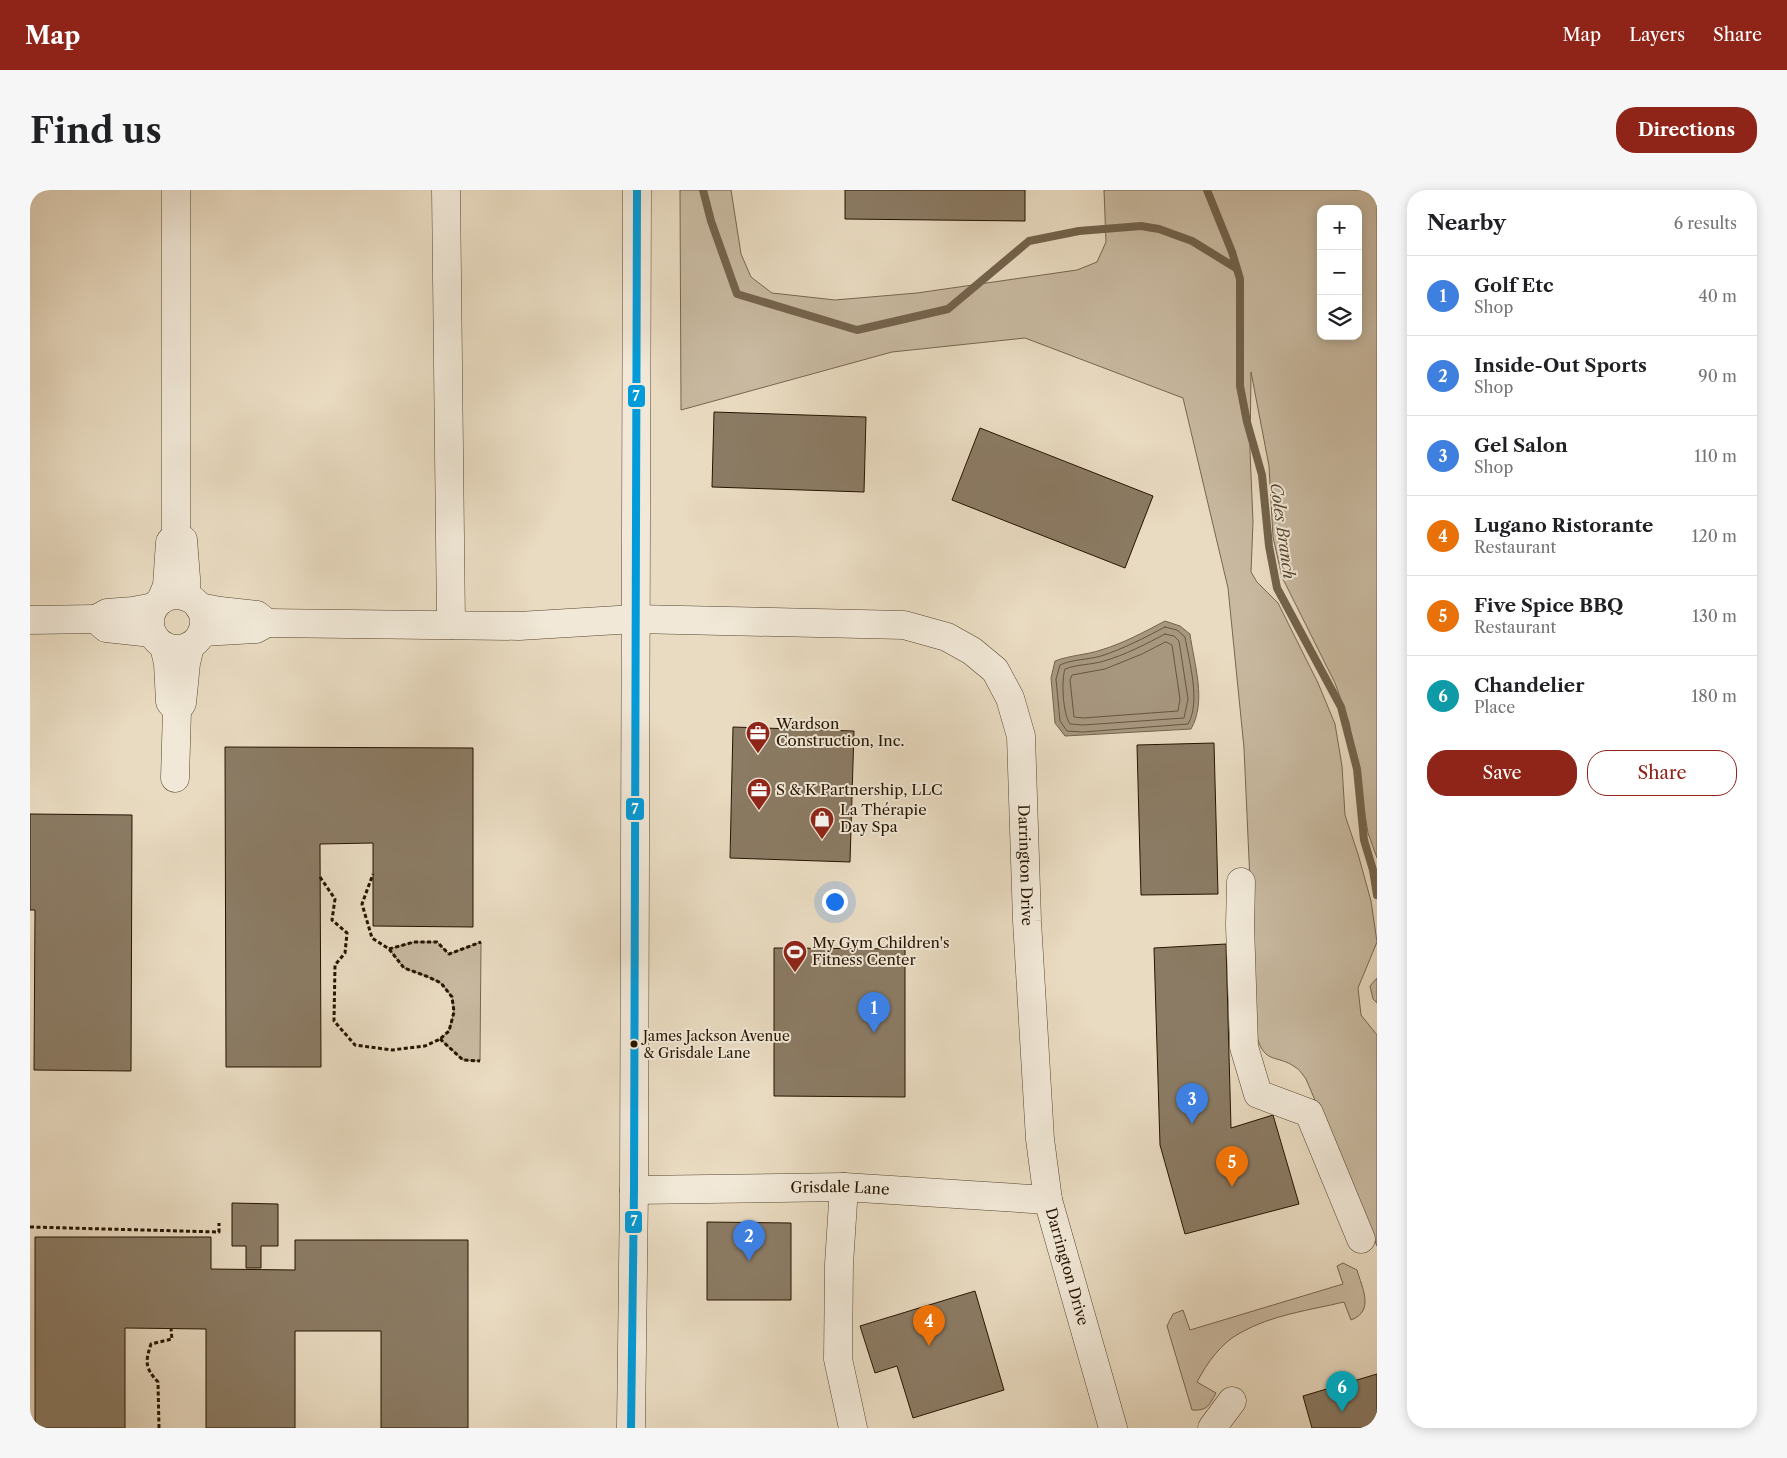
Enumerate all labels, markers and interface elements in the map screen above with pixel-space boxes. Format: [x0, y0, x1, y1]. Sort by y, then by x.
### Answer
text: Map [25, 21, 80, 50]
text: Map [1563, 24, 1601, 46]
text: Layers [1629, 24, 1685, 46]
text: Share [1713, 24, 1762, 46]
button: Directions [1616, 107, 1757, 153]
text: Find us [30, 109, 162, 152]
map controls [1317, 205, 1362, 340]
button: + [1317, 205, 1362, 250]
text: Nearby [1427, 210, 1506, 235]
text: 6 results [1674, 213, 1737, 233]
button: − [1317, 250, 1362, 295]
text: Golf Etc [1474, 274, 1553, 297]
text: 1 [1439, 286, 1447, 306]
text: 40 m [1698, 286, 1737, 306]
button: layers [1317, 295, 1362, 340]
text: Shop [1474, 297, 1513, 317]
text: Inside-Out Sports [1474, 354, 1647, 377]
text: 2 [1438, 366, 1448, 386]
text: 90 m [1698, 366, 1737, 386]
text: Shop [1474, 377, 1513, 397]
line badge: 7 [627, 384, 646, 408]
text: 7 [632, 387, 640, 405]
text: Gel Salon [1474, 434, 1568, 457]
text: 3 [1438, 446, 1448, 466]
text: 110 m [1694, 446, 1737, 466]
text: Shop [1474, 457, 1513, 477]
water label: Coles Branch [1266, 482, 1300, 580]
text: Lugano Ristorante [1474, 514, 1653, 537]
text: 4 [1438, 526, 1448, 546]
text: 120 m [1692, 526, 1737, 546]
text: Restaurant [1474, 537, 1556, 557]
text: Five Spice BBQ [1474, 594, 1623, 617]
text: 5 [1439, 606, 1447, 626]
text: 130 m [1692, 606, 1737, 626]
text: Restaurant [1474, 617, 1556, 637]
text: Chandelier [1474, 674, 1584, 697]
text: 6 [1438, 686, 1448, 706]
text: 180 m [1691, 686, 1737, 706]
text: Place [1474, 697, 1515, 717]
place label: Wardson Construction, Inc. [775, 714, 905, 750]
office icon: Wardson Construction, Inc. [745, 720, 771, 754]
button: Save [1427, 750, 1577, 796]
button: Share [1587, 750, 1737, 796]
office icon: S & K Partnership, LLC [746, 777, 772, 811]
place label: S & K Partnership, LLC [776, 780, 943, 799]
line badge: 7 [625, 797, 645, 821]
text: 7 [631, 800, 639, 818]
place label: La Thérapie Day Spa [840, 800, 927, 836]
street label: Darrington Drive [1014, 804, 1037, 926]
shop icon: La Thérapie Day Spa [809, 806, 835, 840]
your location [822, 889, 848, 915]
place label: My Gym Children's Fitness Center [812, 933, 949, 969]
sports icon: My Gym Children's Fitness Center [782, 939, 808, 973]
pin: 1 [858, 992, 890, 1033]
place label: James Jackson Avenue & Grisdale Lane [641, 1027, 790, 1062]
marker: James Jackson Avenue & Grisdale Lane [629, 1039, 639, 1049]
pin: 3 [1176, 1083, 1208, 1124]
pin: 5 [1216, 1146, 1248, 1187]
street label: Grisdale Lane [790, 1177, 890, 1199]
street label: Darrington Drive [1042, 1205, 1093, 1328]
line badge: 7 [624, 1210, 643, 1234]
text: 7 [630, 1212, 638, 1230]
pin: 2 [733, 1220, 765, 1261]
pin: 4 [913, 1305, 945, 1346]
pin: 6 [1326, 1371, 1358, 1412]

